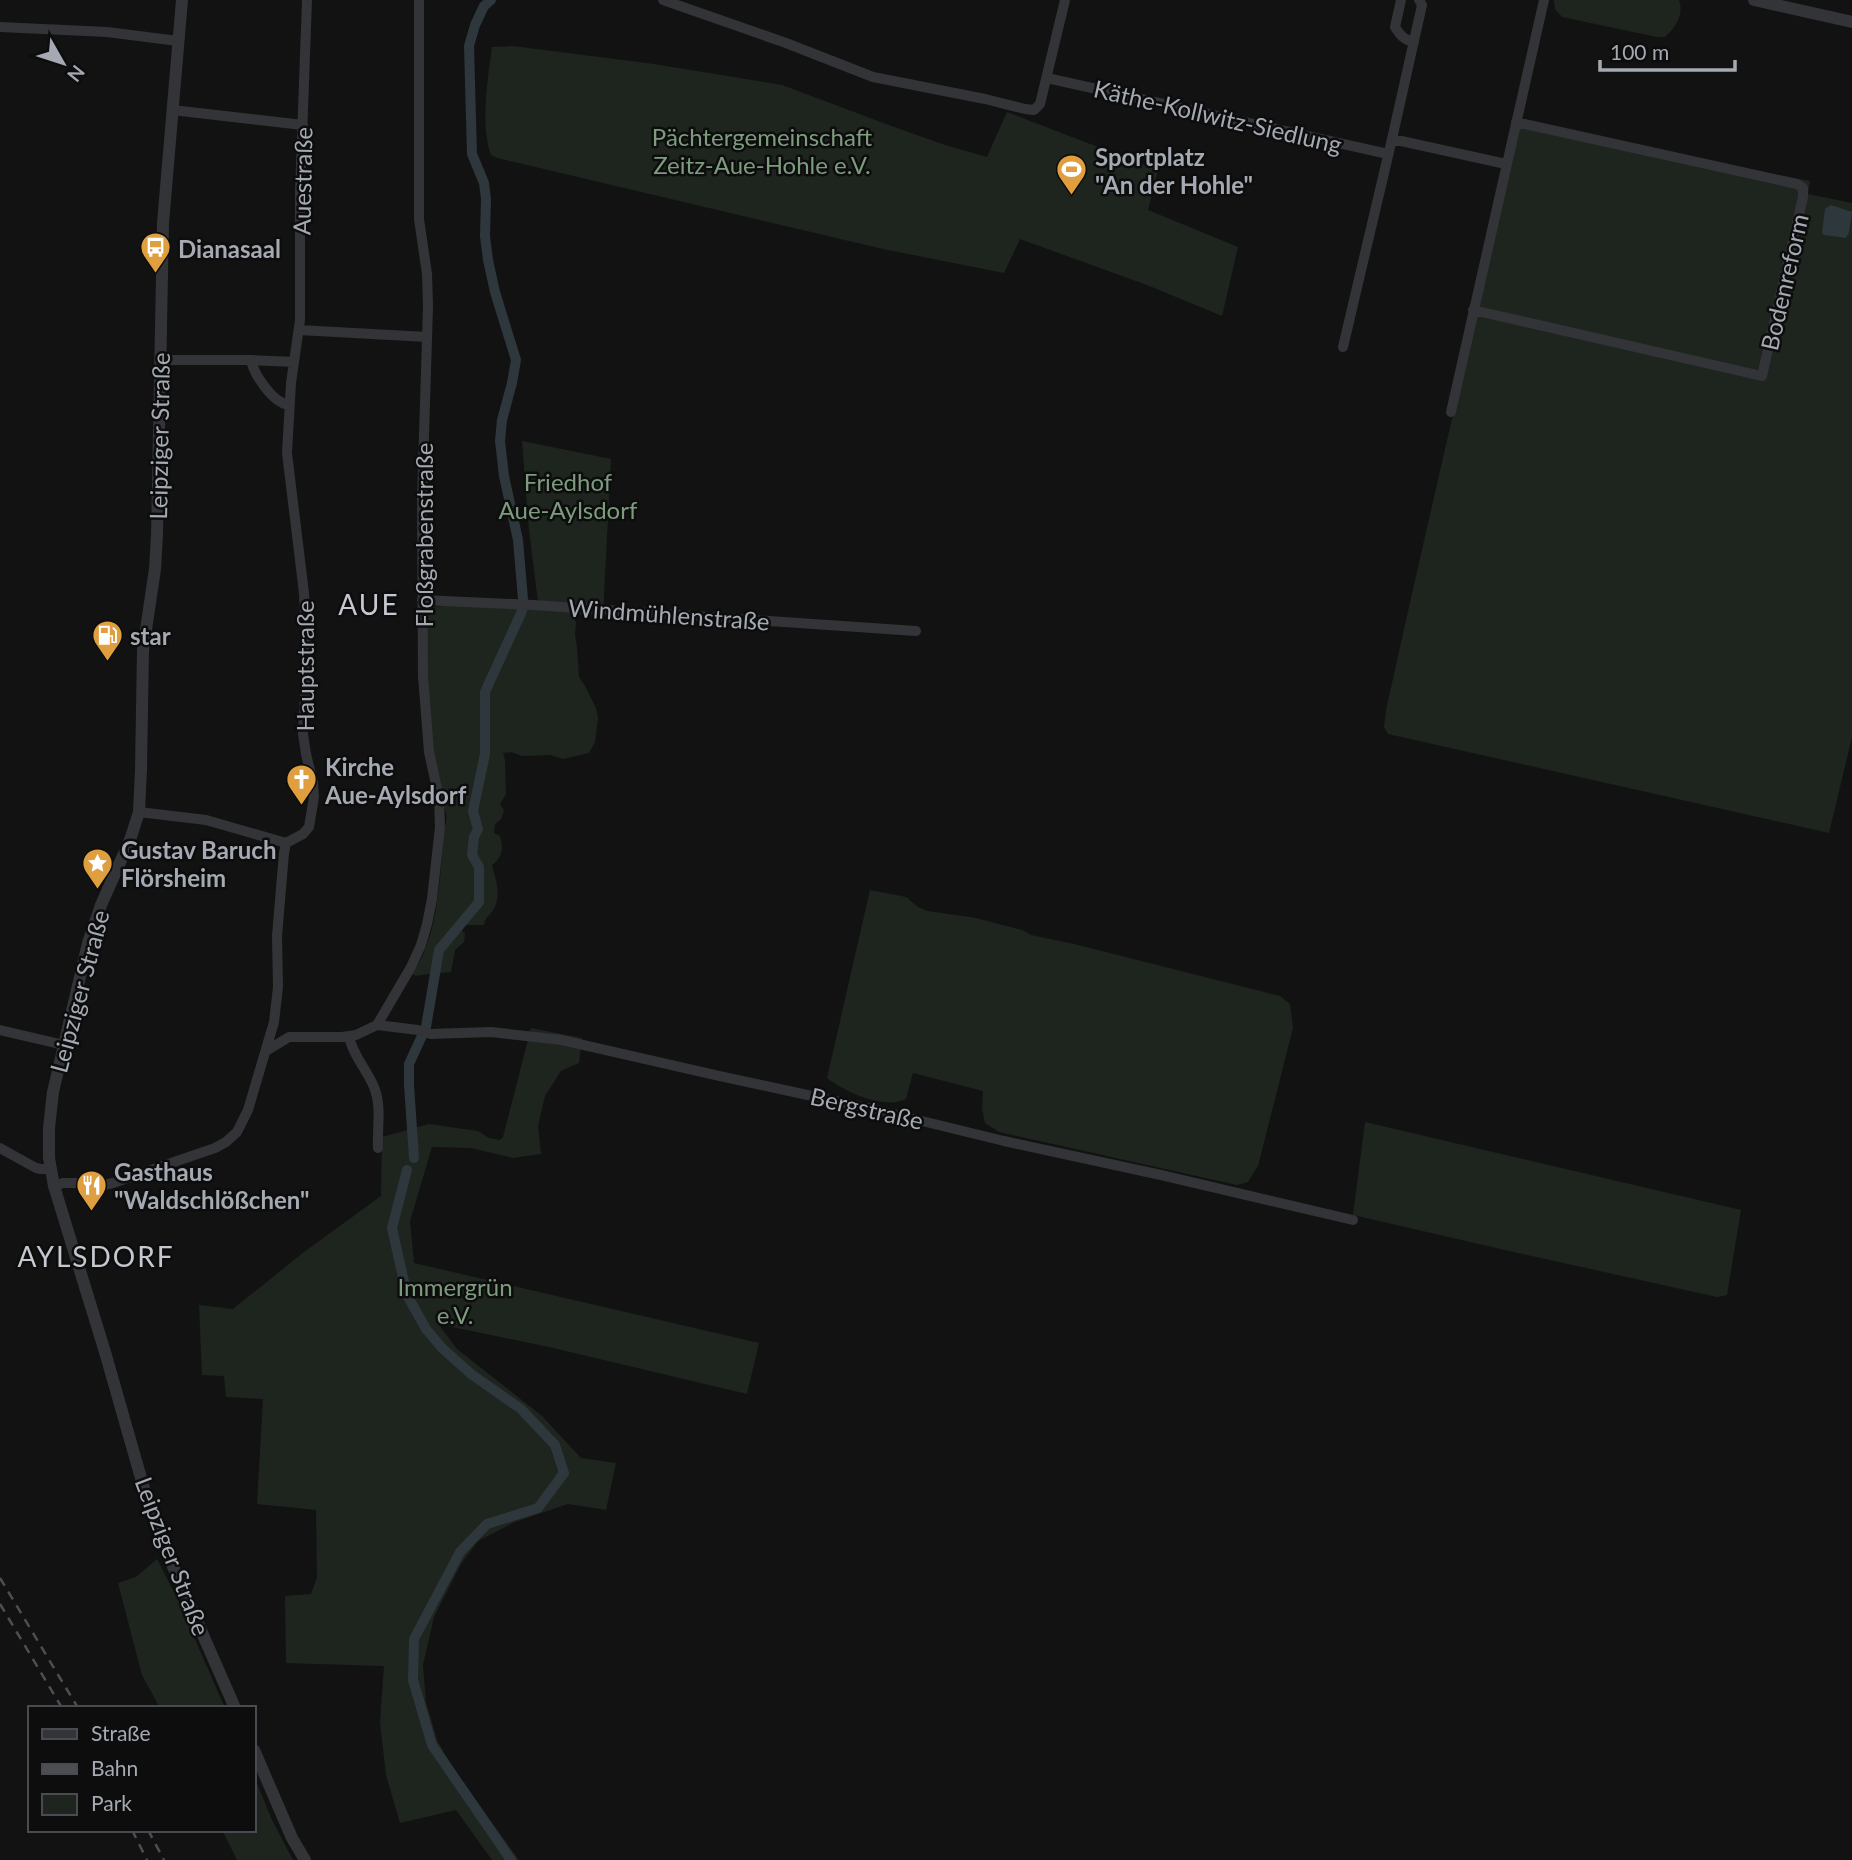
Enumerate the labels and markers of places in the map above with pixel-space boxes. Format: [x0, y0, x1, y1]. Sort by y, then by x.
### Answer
place label: Sportplatz "An der Hohle" [1095, 142, 1253, 199]
sports icon: Sportplatz "An der Hohle" [1055, 153, 1089, 197]
bus stop icon: Dianasaal [138, 231, 172, 275]
place label: Dianasaal [178, 234, 281, 263]
fuel station icon: star [90, 618, 124, 662]
place label: star [130, 621, 171, 650]
place label: Kirche Aue-Aylsdorf [324, 752, 467, 809]
church icon: Kirche Aue-Aylsdorf [285, 763, 319, 807]
place label: Gustav Baruch Flörsheim [121, 835, 276, 892]
place icon: Gustav Baruch Flörsheim [81, 846, 115, 890]
place label: Gasthaus "Waldschlößchen" [114, 1157, 309, 1214]
restaurant icon: Gasthaus "Waldschlößchen" [74, 1168, 108, 1212]

